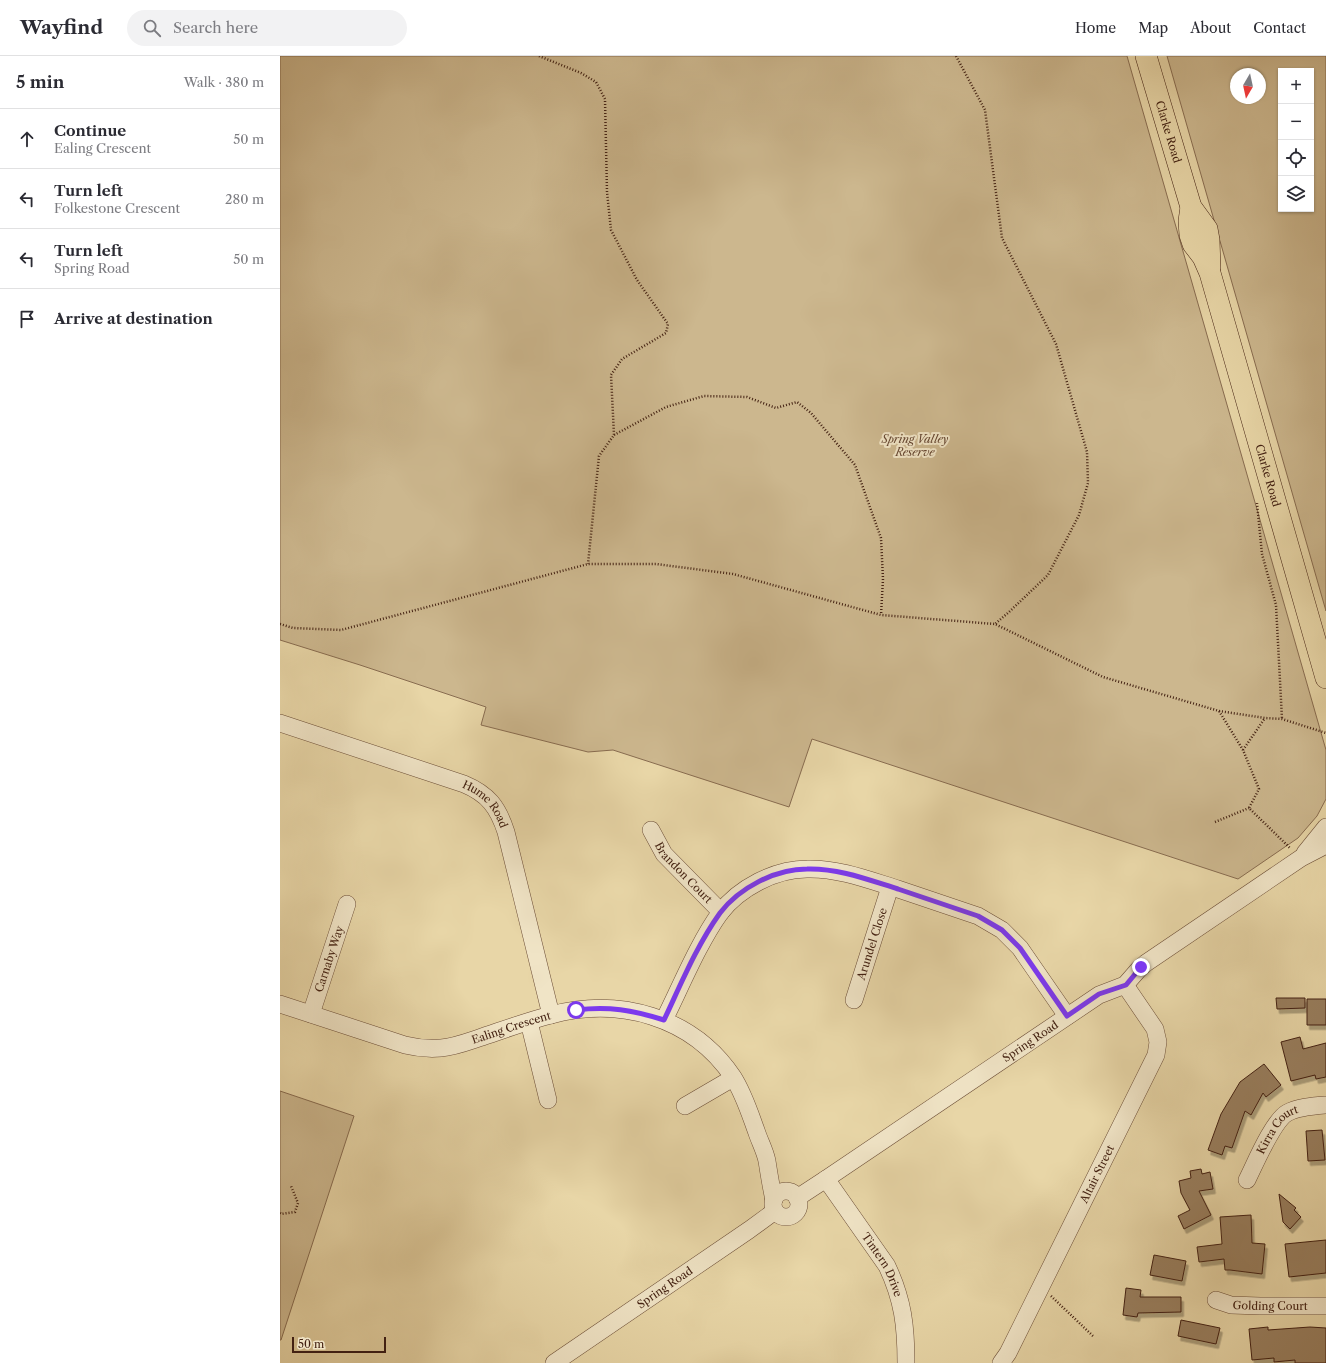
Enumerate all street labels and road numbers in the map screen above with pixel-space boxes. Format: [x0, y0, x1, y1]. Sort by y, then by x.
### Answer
street label: Clarke Road [1153, 99, 1185, 165]
street label: Clarke Road [1252, 442, 1284, 509]
street label: Hume Road [460, 777, 511, 830]
street label: Brandon Court [652, 840, 715, 906]
street label: Arundel Close [854, 906, 890, 983]
street label: Carnaby Way [312, 923, 347, 994]
street label: Ealing Crescent [470, 1008, 552, 1047]
street label: Spring Road [1000, 1017, 1061, 1065]
street label: Kirra Court [1254, 1102, 1300, 1156]
street label: Altair Street [1076, 1143, 1117, 1206]
street label: Tintern Drive [859, 1230, 905, 1298]
street label: Spring Road [634, 1263, 695, 1311]
street label: Golding Court [1232, 1298, 1308, 1313]

